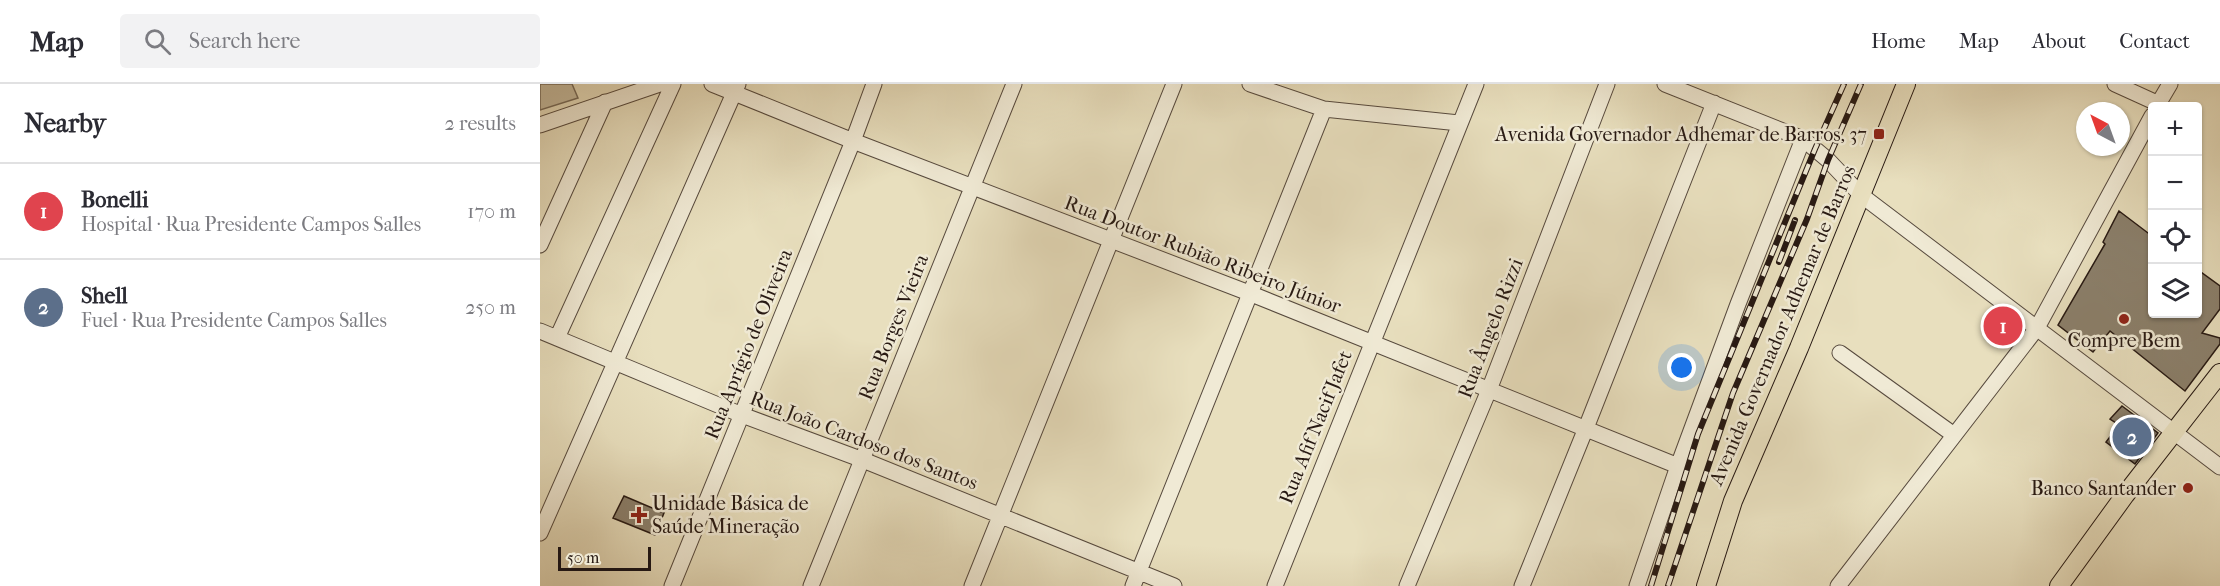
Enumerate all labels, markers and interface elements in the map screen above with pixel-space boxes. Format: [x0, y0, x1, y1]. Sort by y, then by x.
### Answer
search box [120, 14, 540, 68]
text: Map [30, 25, 84, 58]
icon: search [141, 25, 174, 58]
text: Search here [189, 28, 300, 54]
text: Home [1871, 29, 1926, 53]
text: Map [1959, 29, 1999, 53]
text: About [2032, 29, 2086, 53]
text: Contact [2119, 29, 2190, 53]
north arrow [2076, 102, 2130, 156]
map controls [2148, 102, 2202, 318]
button: + [2148, 102, 2202, 156]
text: Nearby [24, 108, 106, 139]
text: 2 results [445, 112, 516, 135]
place label: Avenida Governador Adhemar de Barros, 37 [1494, 123, 1867, 146]
marker: Avenida Governador Adhemar de Barros, 37 [1872, 127, 1886, 141]
button: − [2148, 156, 2202, 210]
street label: Avenida Governador Adhemar de Barros [1704, 162, 1861, 490]
text: Bonelli [81, 187, 148, 213]
street label: Rua Doutor Rubião Ribeiro Júnior [1061, 191, 1345, 318]
text: 1 [40, 200, 47, 223]
text: 170 m [467, 200, 516, 223]
button: locate [2148, 210, 2202, 264]
text: Hospital · Rua Presidente Campos Salles [81, 213, 421, 236]
street label: Rua Aprígio de Oliveira [700, 245, 797, 443]
street label: Rua Borges Vieira [854, 250, 933, 403]
street label: Rua Ângelo Rizzi [1452, 255, 1528, 401]
button: layers [2148, 264, 2202, 318]
text: Shell [81, 283, 128, 309]
text: 2 [38, 296, 49, 319]
text: 250 m [465, 296, 516, 319]
pin: 1 [1984, 304, 2022, 348]
text: Fuel · Rua Presidente Campos Salles [81, 309, 387, 332]
marker: Compre Bem [2117, 312, 2131, 326]
place label: Compre Bem [2068, 329, 2181, 352]
street label: Rua Afif Nacif Jafet [1274, 347, 1357, 507]
your location [1667, 353, 1696, 382]
street label: Rua João Cardoso dos Santos [747, 386, 981, 495]
pin: 2 [2112, 414, 2152, 460]
place label: Banco Santander [2031, 477, 2176, 500]
marker: Banco Santander [2181, 481, 2195, 495]
place label: Unidade Básica de Saúde Mineração [652, 492, 809, 538]
marker: Unidade Básica de Saúde Mineração [630, 506, 648, 524]
scale bar [558, 544, 651, 572]
text: 50 m [567, 548, 599, 567]

